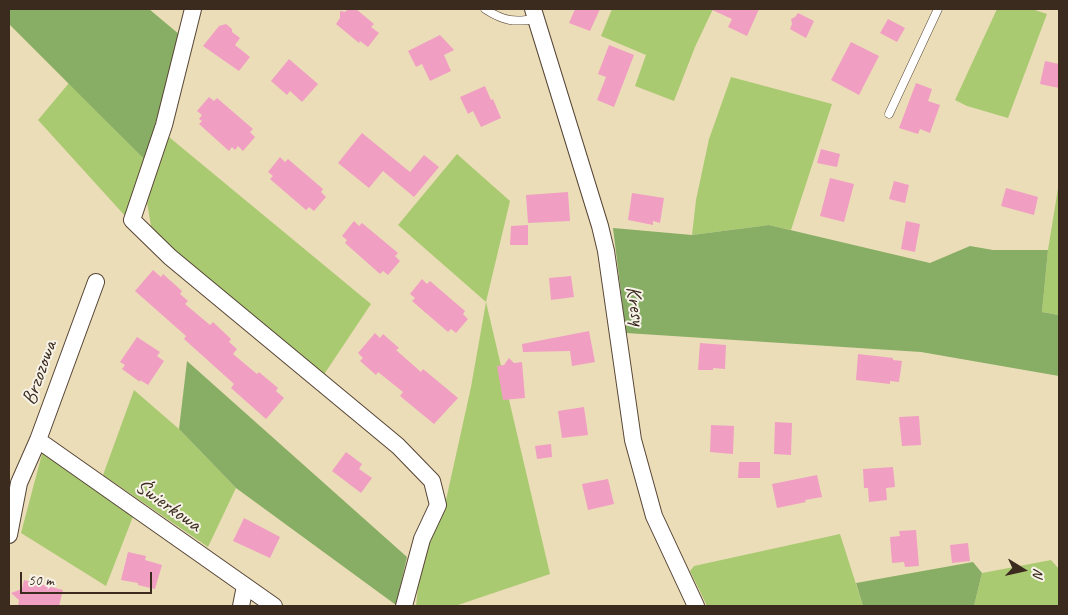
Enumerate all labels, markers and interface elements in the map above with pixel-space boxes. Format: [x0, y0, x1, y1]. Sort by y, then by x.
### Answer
street label: Kresy [620, 285, 650, 327]
street label: Brzozowa [17, 338, 63, 408]
street label: Świerkowa [130, 474, 206, 538]
north arrow [998, 545, 1048, 595]
scale bar [22, 562, 155, 594]
text: N [1029, 567, 1047, 578]
text: 50 m [28, 571, 54, 590]

